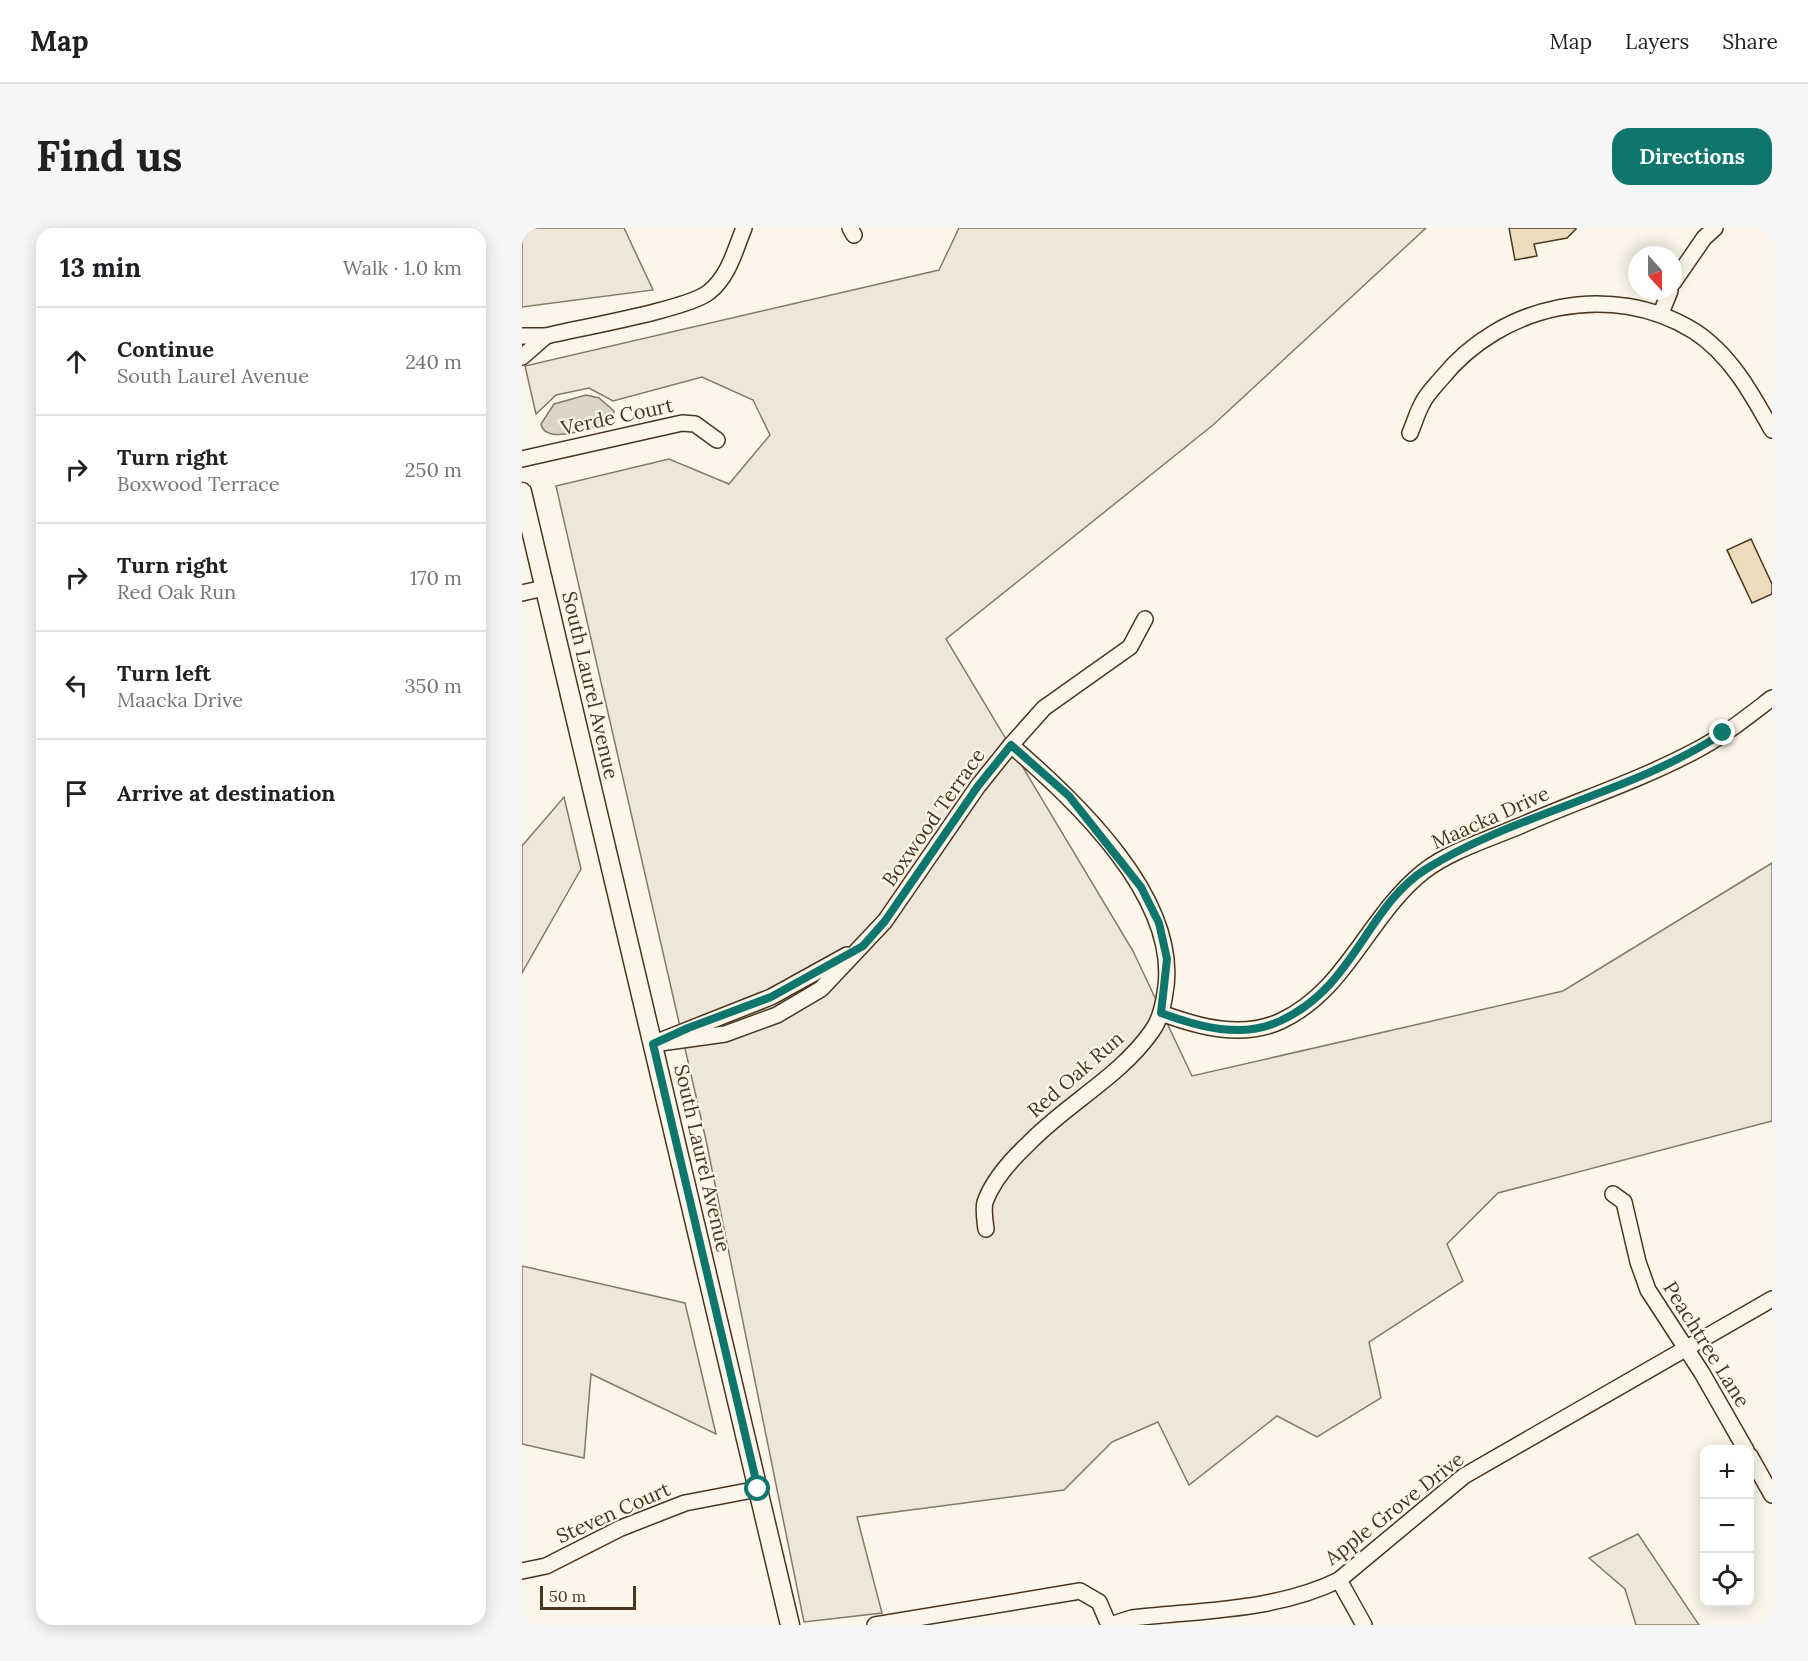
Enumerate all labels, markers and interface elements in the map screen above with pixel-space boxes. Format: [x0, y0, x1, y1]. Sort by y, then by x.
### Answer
text: Map [30, 23, 89, 59]
text: Map [1549, 28, 1592, 55]
text: Layers [1625, 28, 1689, 55]
text: Share [1722, 28, 1778, 55]
button: Directions [1612, 128, 1772, 185]
text: Find us [36, 129, 182, 183]
north arrow [1628, 246, 1682, 300]
text: 13 min [60, 251, 141, 284]
text: Walk · 1.0 km [343, 255, 462, 280]
text: Continue [117, 335, 214, 363]
icon: ahead [60, 345, 93, 378]
text: 240 m [405, 349, 462, 374]
text: South Laurel Avenue [117, 363, 309, 388]
street label: Verde Court [558, 392, 676, 440]
text: Turn right [117, 443, 228, 471]
icon: right [60, 453, 93, 486]
text: 250 m [405, 457, 462, 482]
text: Boxwood Terrace [117, 471, 280, 496]
text: Turn right [117, 551, 228, 579]
icon: right [60, 561, 93, 594]
text: 170 m [410, 565, 462, 590]
text: Red Oak Run [117, 579, 236, 604]
street label: South Laurel Avenue [557, 589, 625, 782]
text: Turn left [117, 659, 211, 687]
icon: left [60, 669, 93, 702]
text: 350 m [404, 673, 462, 698]
text: Maacka Drive [117, 687, 243, 712]
route end [1709, 719, 1735, 745]
street label: Boxwood Terrace [876, 743, 990, 891]
icon: arrive [60, 777, 93, 810]
text: Arrive at destination [117, 779, 335, 807]
street label: Maacka Drive [1427, 780, 1553, 854]
street label: Red Oak Run [1022, 1025, 1128, 1123]
street label: South Laurel Avenue [669, 1062, 737, 1255]
street label: Peachtree Lane [1658, 1276, 1756, 1412]
map controls [1700, 1445, 1754, 1607]
button: + [1700, 1445, 1754, 1499]
street label: Apple Grove Drive [1319, 1446, 1469, 1571]
route start [744, 1475, 770, 1501]
street label: Steven Court [552, 1476, 674, 1548]
button: − [1700, 1499, 1754, 1553]
button: locate [1700, 1553, 1754, 1607]
scale bar [540, 1583, 636, 1610]
text: 50 m [549, 1586, 586, 1606]

